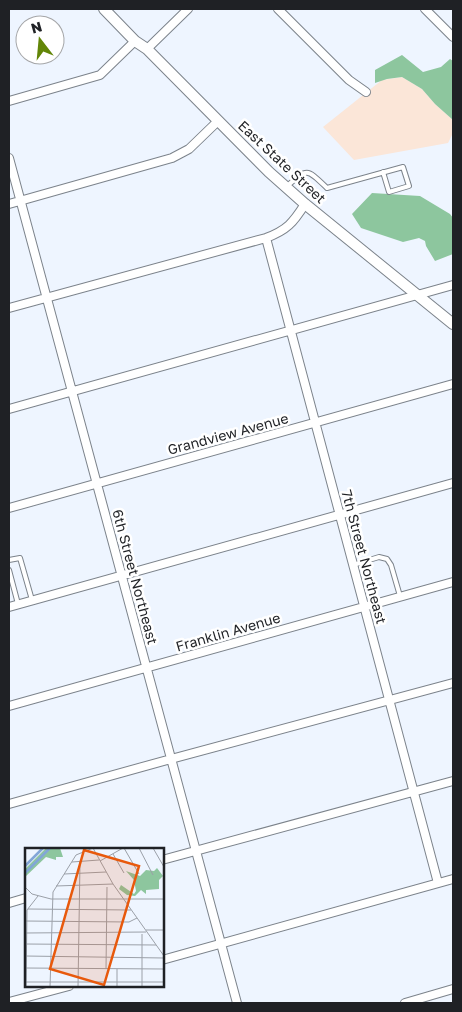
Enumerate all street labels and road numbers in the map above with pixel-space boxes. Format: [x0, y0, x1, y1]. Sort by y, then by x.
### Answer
street label: East State Street [235, 117, 330, 207]
street label: Grandview Avenue [166, 409, 290, 458]
street label: 7th Street Northeast [338, 488, 391, 626]
street label: 6th Street Northeast [109, 507, 162, 646]
street label: Franklin Avenue [174, 608, 282, 655]

